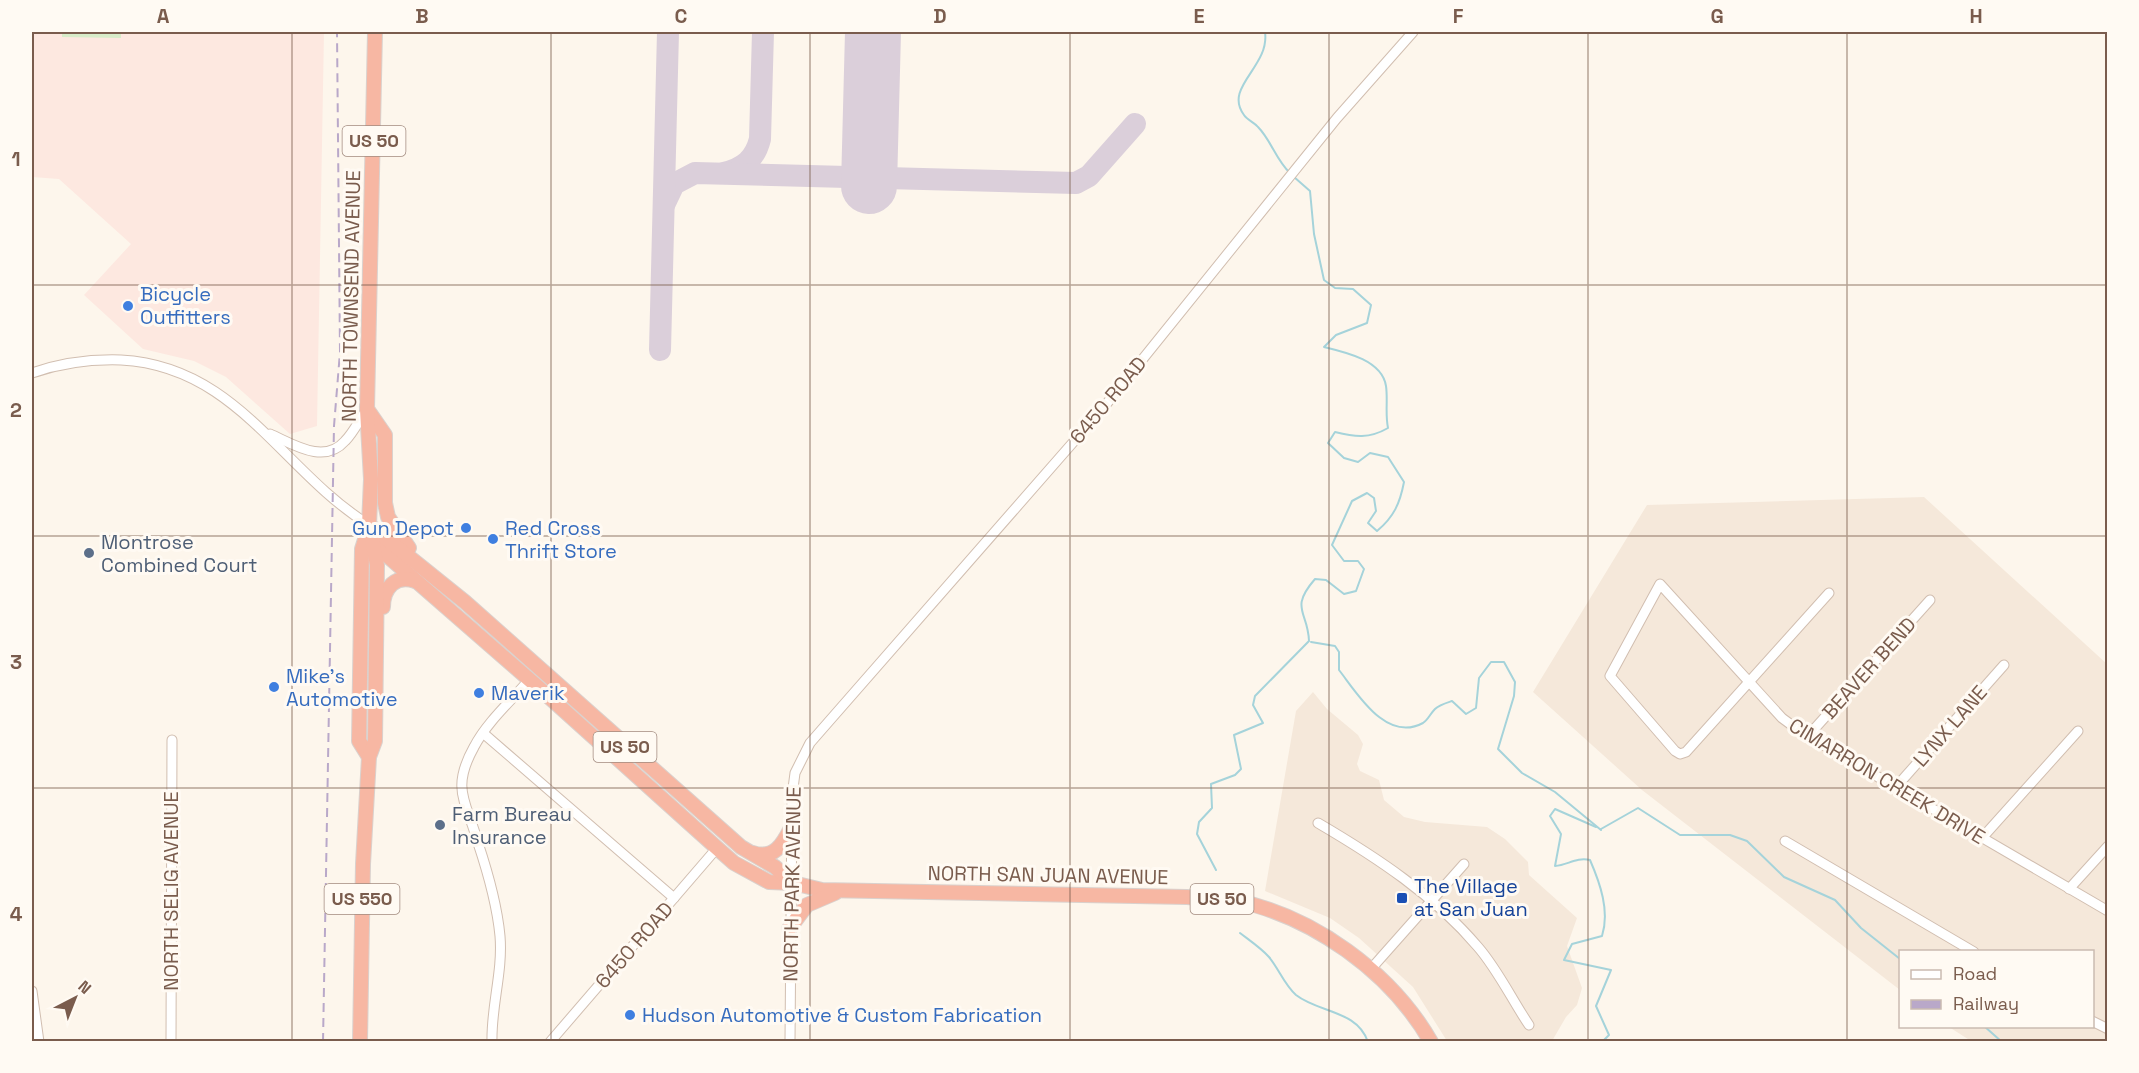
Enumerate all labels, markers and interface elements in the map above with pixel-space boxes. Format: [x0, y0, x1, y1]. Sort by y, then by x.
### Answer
text: A [157, 3, 170, 29]
text: B [415, 3, 429, 29]
text: C [675, 3, 688, 29]
text: D [933, 3, 947, 29]
text: E [1193, 3, 1205, 29]
text: F [1453, 3, 1464, 29]
text: G [1710, 3, 1724, 29]
text: H [1969, 3, 1983, 29]
road number: US 50 [342, 126, 406, 156]
text: 1 [11, 146, 21, 172]
street label: NORTH TOWNSEND AVENUE [336, 170, 366, 422]
place label: Bicycle Outfitters [140, 281, 231, 330]
marker: Bicycle Outfitters [121, 299, 135, 313]
street label: 6450 ROAD [1064, 351, 1152, 449]
text: 2 [10, 397, 22, 423]
place label: Gun Depot [352, 515, 454, 541]
place label: Red Cross Thrift Store [505, 515, 617, 564]
marker: Gun Depot [459, 521, 473, 535]
place label: Montrose Combined Court [101, 529, 257, 578]
marker: Red Cross Thrift Store [486, 532, 500, 546]
marker: Montrose Combined Court [82, 546, 96, 560]
street label: BEAVER BEND [1816, 612, 1922, 724]
text: 3 [10, 649, 22, 675]
place label: Mike's Automotive [286, 663, 398, 712]
marker: Mike's Automotive [267, 680, 281, 694]
place label: Maverik [491, 680, 565, 706]
street label: LYNX LANE [1907, 680, 1993, 772]
marker: Maverik [472, 686, 486, 700]
street label: CIMARRON CREEK DRIVE [1784, 712, 1990, 850]
road number: US 50 [594, 732, 656, 762]
street label: NORTH PARK AVENUE [777, 786, 807, 982]
street label: NORTH SELIG AVENUE [158, 791, 184, 991]
place label: Farm Bureau Insurance [452, 801, 572, 850]
marker: Farm Bureau Insurance [433, 818, 447, 832]
street label: NORTH SAN JUAN AVENUE [927, 860, 1169, 890]
place label: The Village at San Juan [1414, 873, 1528, 922]
road number: US 550 [324, 884, 400, 914]
road number: US 50 [1190, 884, 1254, 914]
marker: The Village at San Juan [1395, 891, 1409, 905]
street label: 6450 ROAD [589, 896, 679, 994]
text: 4 [10, 901, 23, 927]
legend [1899, 950, 2094, 1028]
text: Road [1953, 962, 1997, 985]
north arrow [45, 968, 105, 1028]
text: N [74, 976, 96, 999]
text: Railway [1953, 992, 2019, 1015]
place label: Hudson Automotive & Custom Fabrication [642, 1002, 1042, 1028]
marker: Hudson Automotive & Custom Fabrication [623, 1008, 637, 1022]

